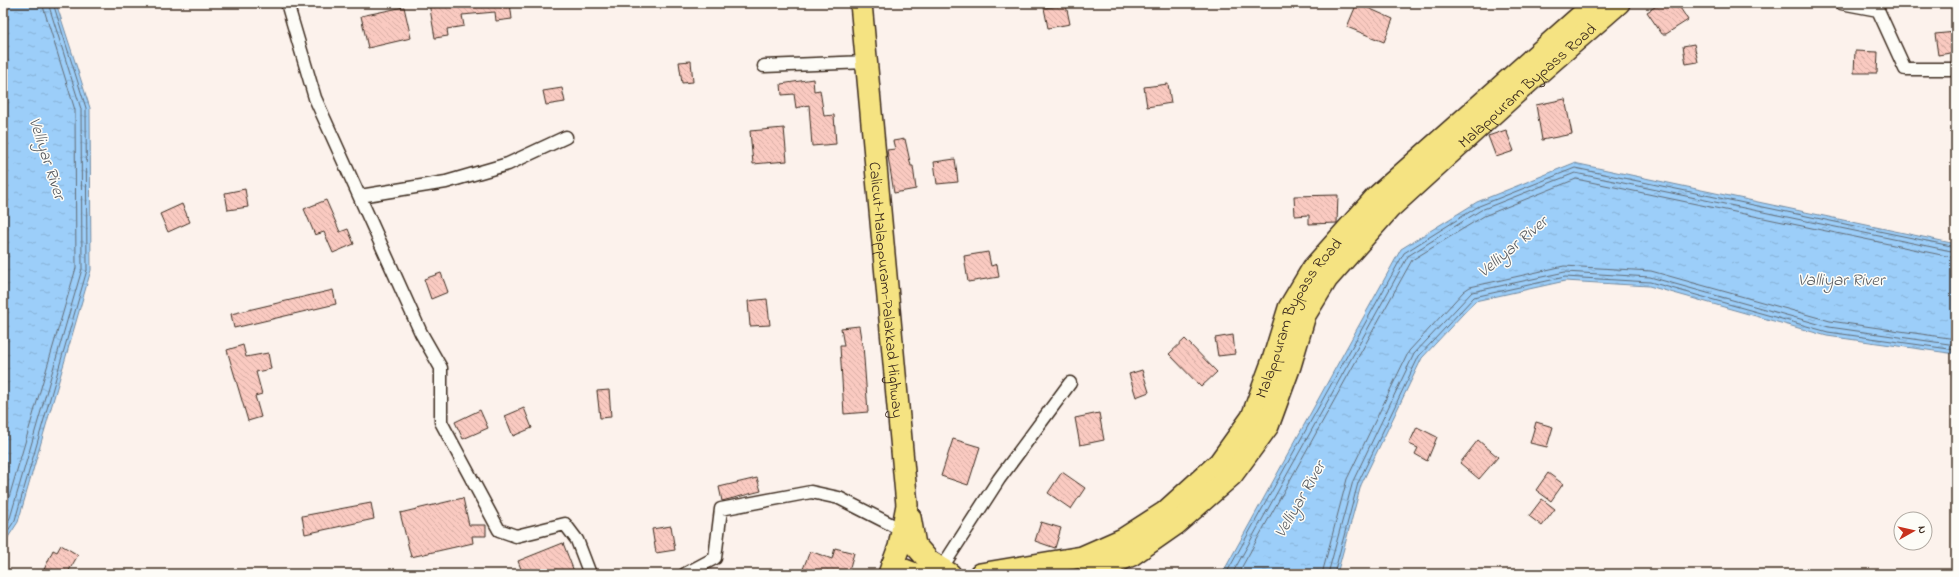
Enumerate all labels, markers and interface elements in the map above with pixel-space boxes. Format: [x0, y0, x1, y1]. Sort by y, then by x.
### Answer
street label: Malappuram Bypass Road [1453, 18, 1602, 155]
water label: Velliyar River [21, 114, 72, 206]
street label: Calicut-Malappuram-Palakkad Highway [862, 161, 909, 419]
water label: Velliyar River [1472, 209, 1556, 285]
street label: Malappuram Bypass Road [1250, 233, 1349, 402]
water label: Valliyar River [1798, 268, 1887, 294]
water label: Velliyar River [1268, 454, 1335, 543]
north arrow [1893, 511, 1933, 551]
text: N [1913, 525, 1930, 535]

